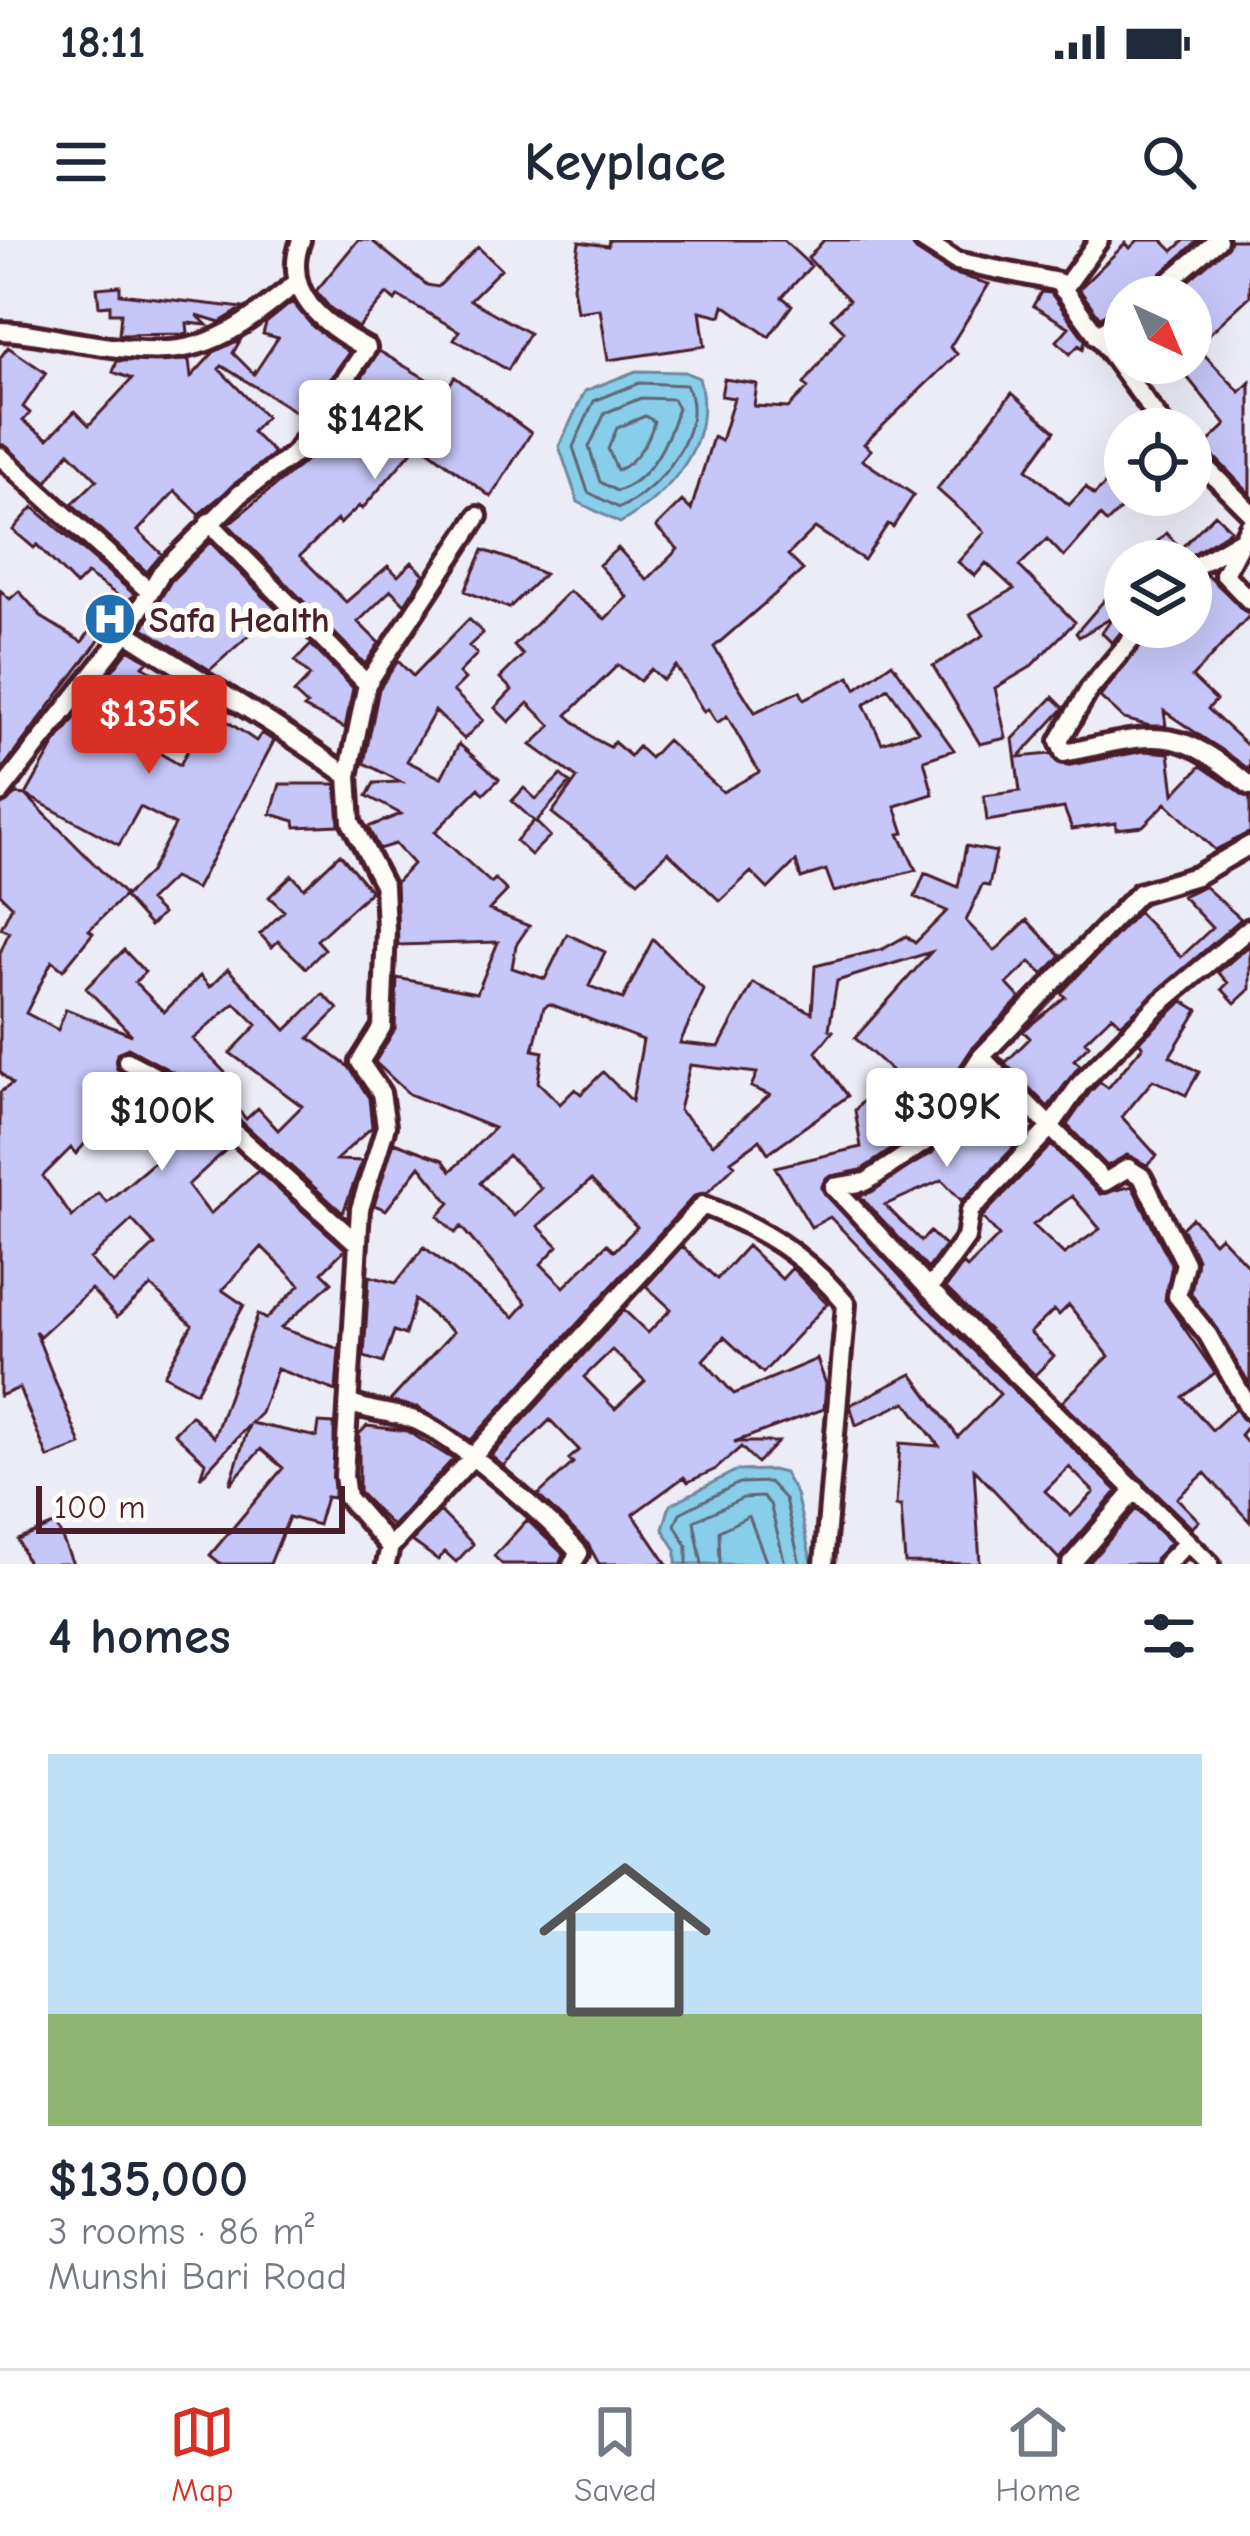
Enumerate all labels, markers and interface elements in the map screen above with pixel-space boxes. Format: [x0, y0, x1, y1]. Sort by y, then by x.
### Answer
text: 18:11 [60, 16, 145, 68]
icon: menu [48, 129, 114, 195]
icon: search [1136, 129, 1202, 195]
text: Keyplace [524, 131, 726, 194]
north arrow [1104, 276, 1212, 384]
map controls [1104, 276, 1212, 648]
pin: $142K [291, 380, 459, 482]
text: $142K [326, 396, 424, 441]
button: locate [1104, 408, 1212, 516]
button: layers [1104, 540, 1212, 648]
hospital icon: Safa Health [82, 591, 138, 647]
place label: Safa Health [149, 600, 330, 641]
pin: $135K [65, 675, 233, 777]
text: $135K [99, 691, 199, 736]
pin: $309K [863, 1068, 1031, 1170]
pin: $100K [78, 1072, 246, 1174]
text: $309K [893, 1084, 1001, 1129]
text: $100K [109, 1088, 215, 1133]
scale bar [36, 1480, 345, 1533]
text: 100 m [54, 1488, 146, 1526]
icon: filters [1136, 1603, 1202, 1669]
text: 4 homes [48, 1607, 231, 1666]
icon: home [517, 1832, 733, 2048]
text: $135,000 [48, 2150, 248, 2209]
text: 3 rooms · 86 m² [48, 2209, 314, 2254]
text: Munshi Bari Road [48, 2254, 347, 2299]
tab: Map [169, 2399, 235, 2509]
tab: Saved [574, 2399, 657, 2509]
tab: Home [995, 2399, 1081, 2509]

